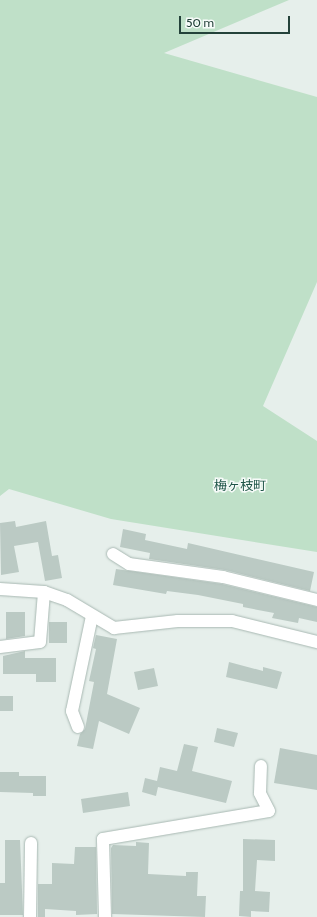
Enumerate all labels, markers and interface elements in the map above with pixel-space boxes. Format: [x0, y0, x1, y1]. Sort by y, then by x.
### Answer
scale bar [181, 8, 292, 34]
text: 50 m [186, 15, 214, 30]
district label: 梅ヶ枝町 [214, 477, 266, 493]

